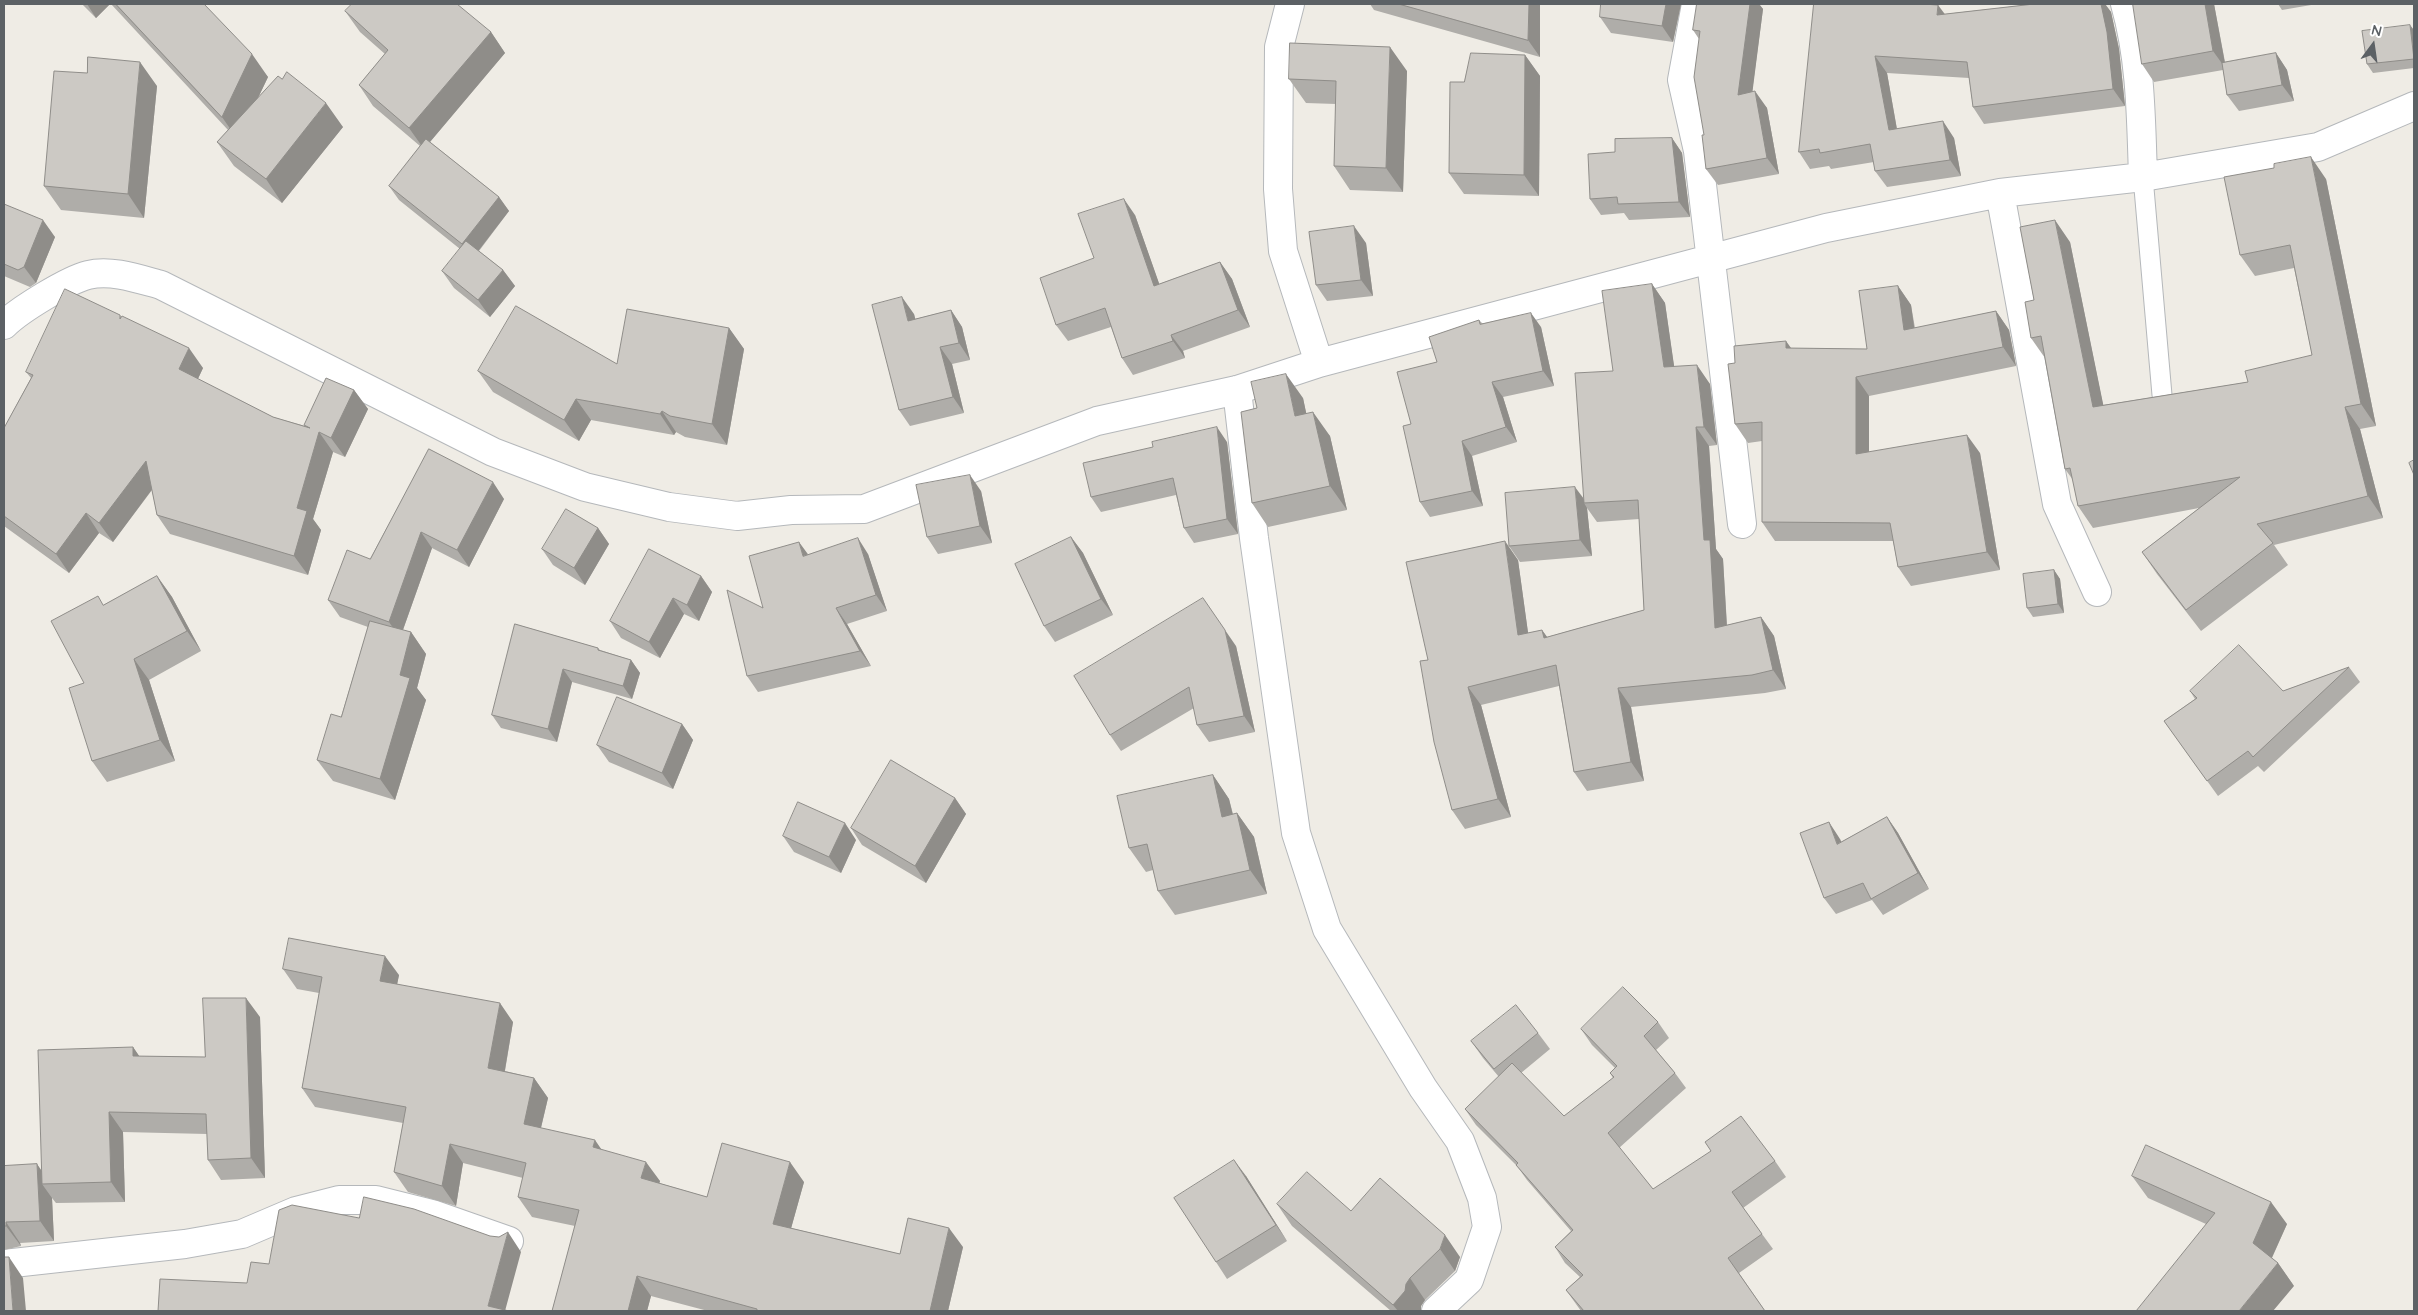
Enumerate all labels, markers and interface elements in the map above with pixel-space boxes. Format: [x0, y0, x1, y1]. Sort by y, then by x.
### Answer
north arrow [2348, 20, 2398, 70]
text: N [2369, 20, 2384, 40]

